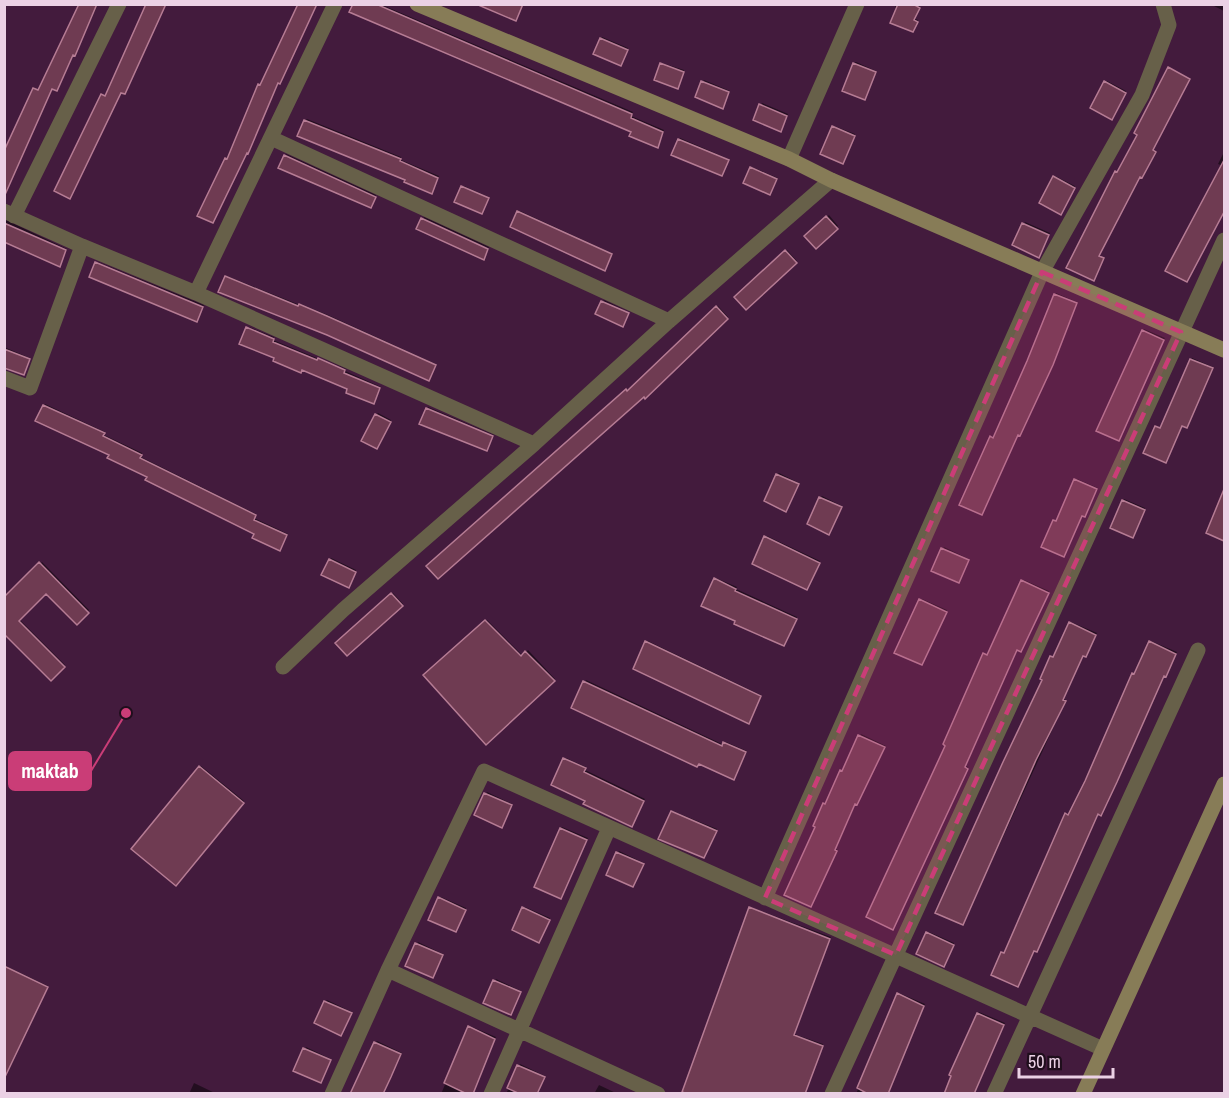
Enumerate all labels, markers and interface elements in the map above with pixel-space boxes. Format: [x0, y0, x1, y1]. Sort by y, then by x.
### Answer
callout: maktab [9, 752, 91, 790]
text: maktab [21, 757, 79, 784]
scale bar [1019, 1041, 1114, 1079]
text: 50 m [1028, 1049, 1061, 1074]

